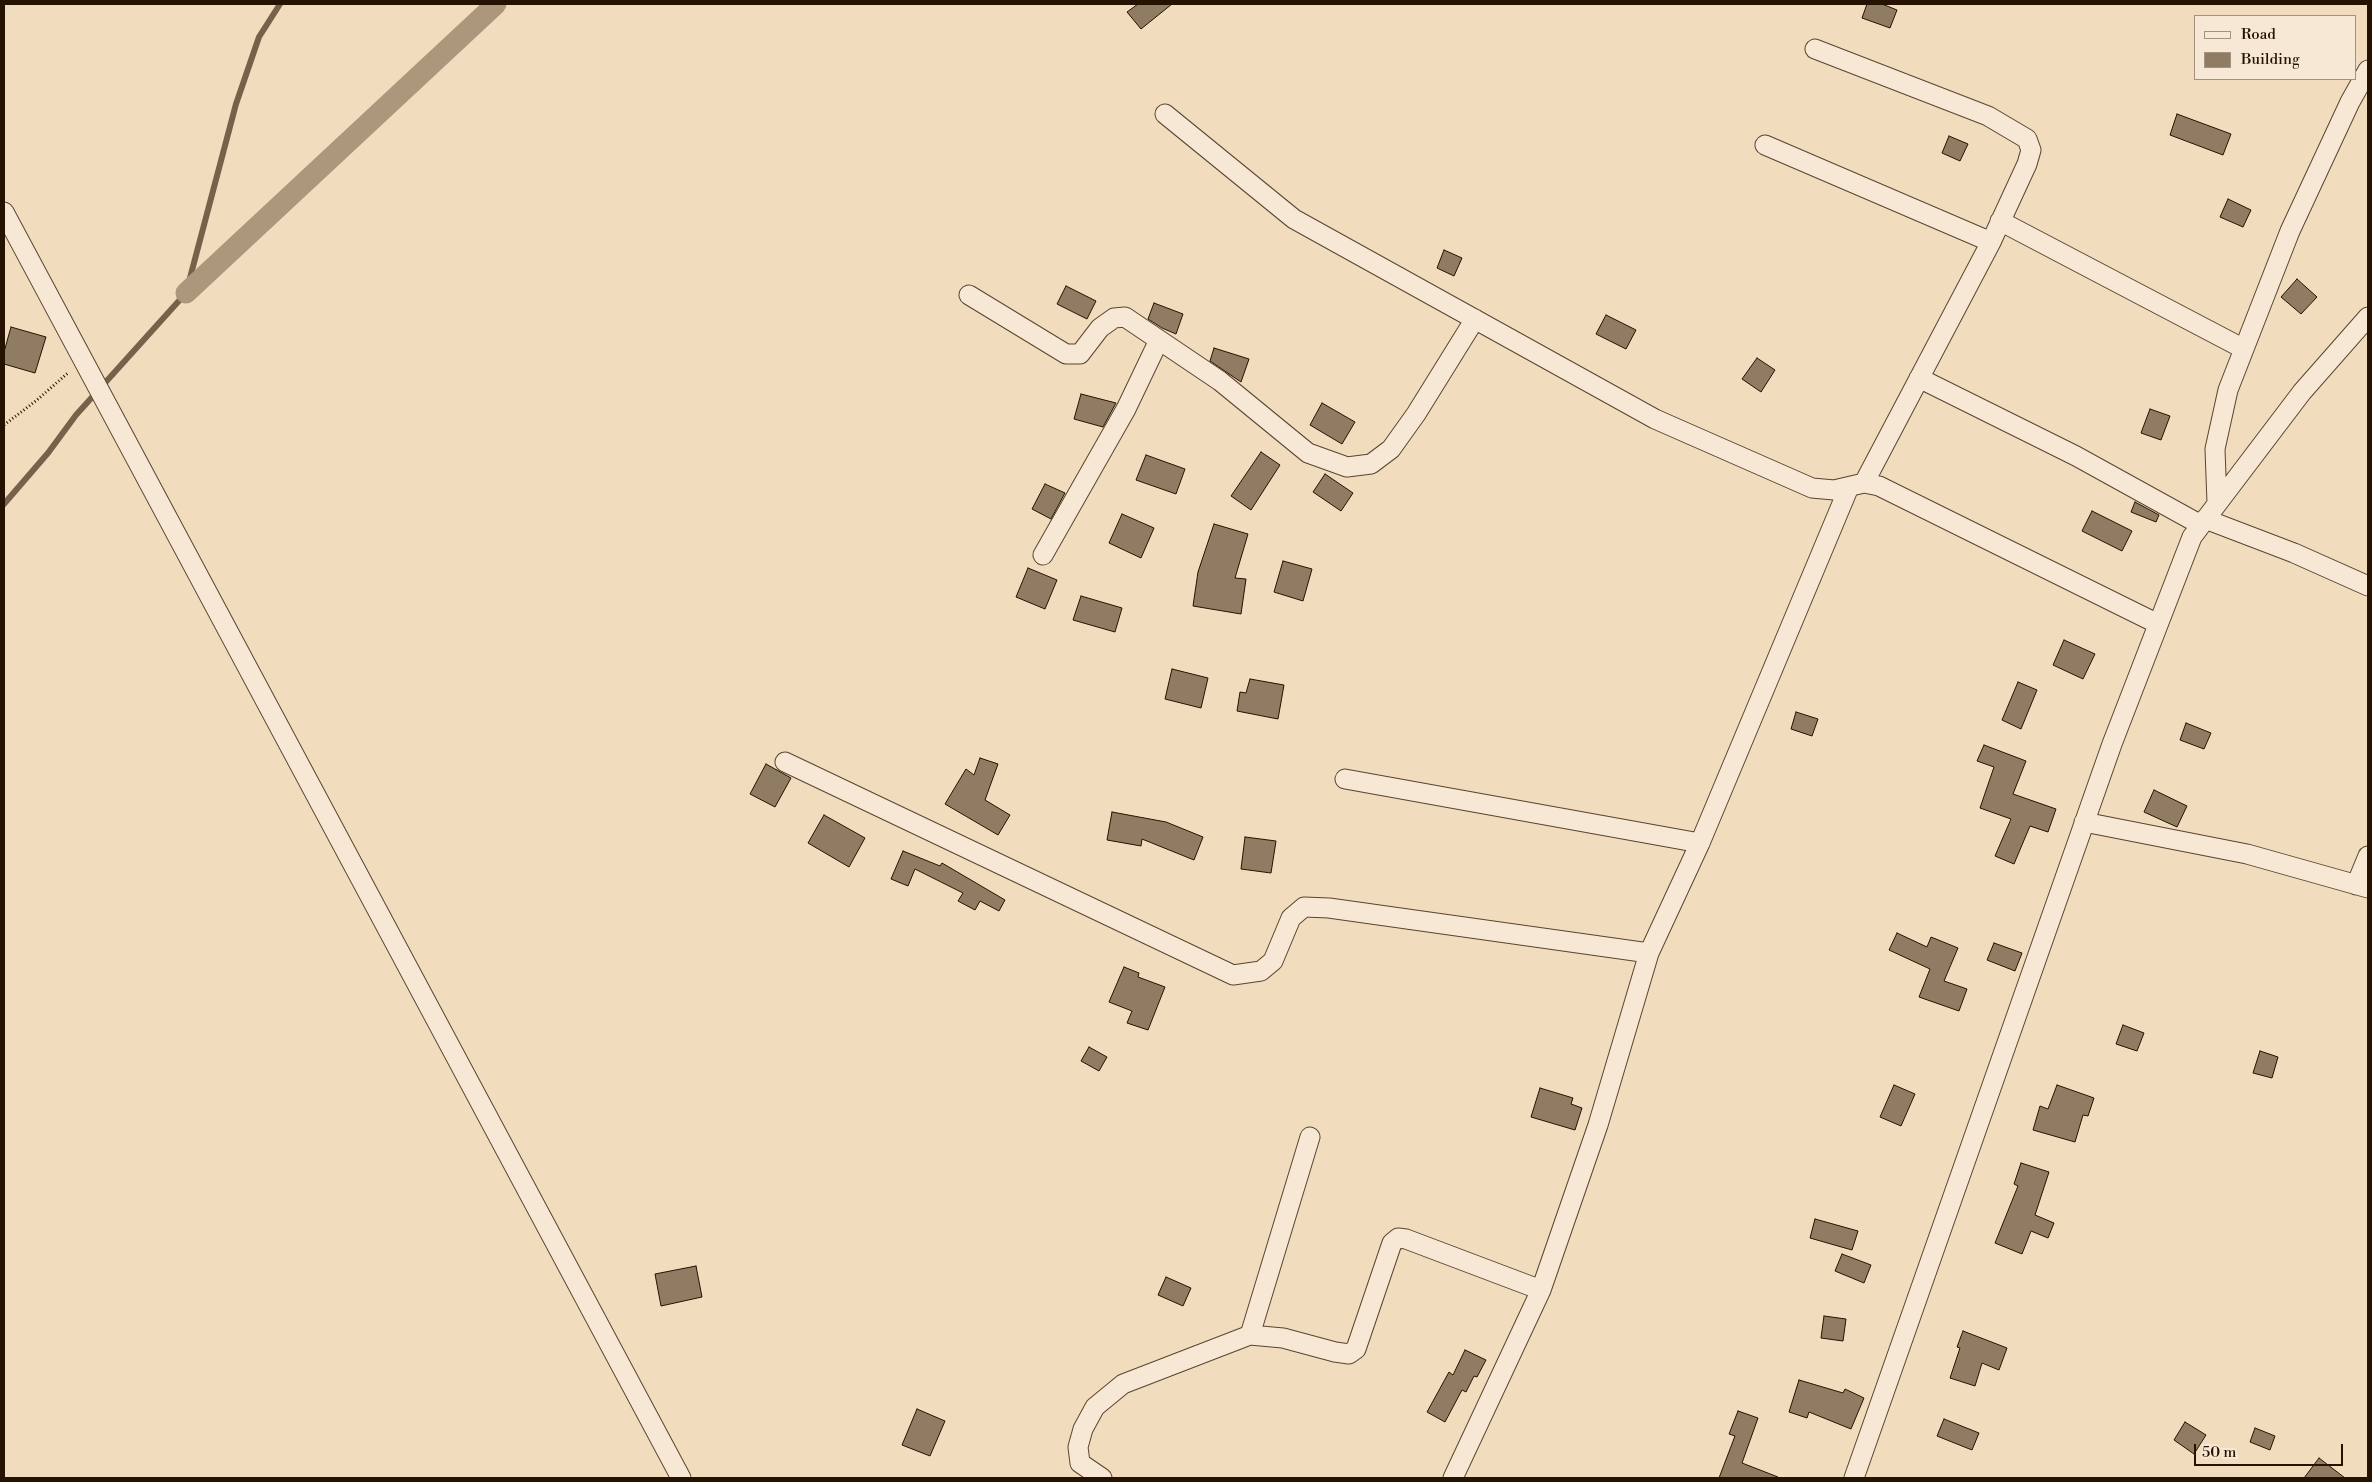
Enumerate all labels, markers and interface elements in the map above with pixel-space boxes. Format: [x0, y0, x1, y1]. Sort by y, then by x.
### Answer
legend [2194, 15, 2357, 80]
text: Road [2241, 25, 2276, 44]
text: Building [2241, 50, 2300, 69]
scale bar [2197, 1434, 2346, 1466]
text: 50 m [2202, 1443, 2236, 1462]

